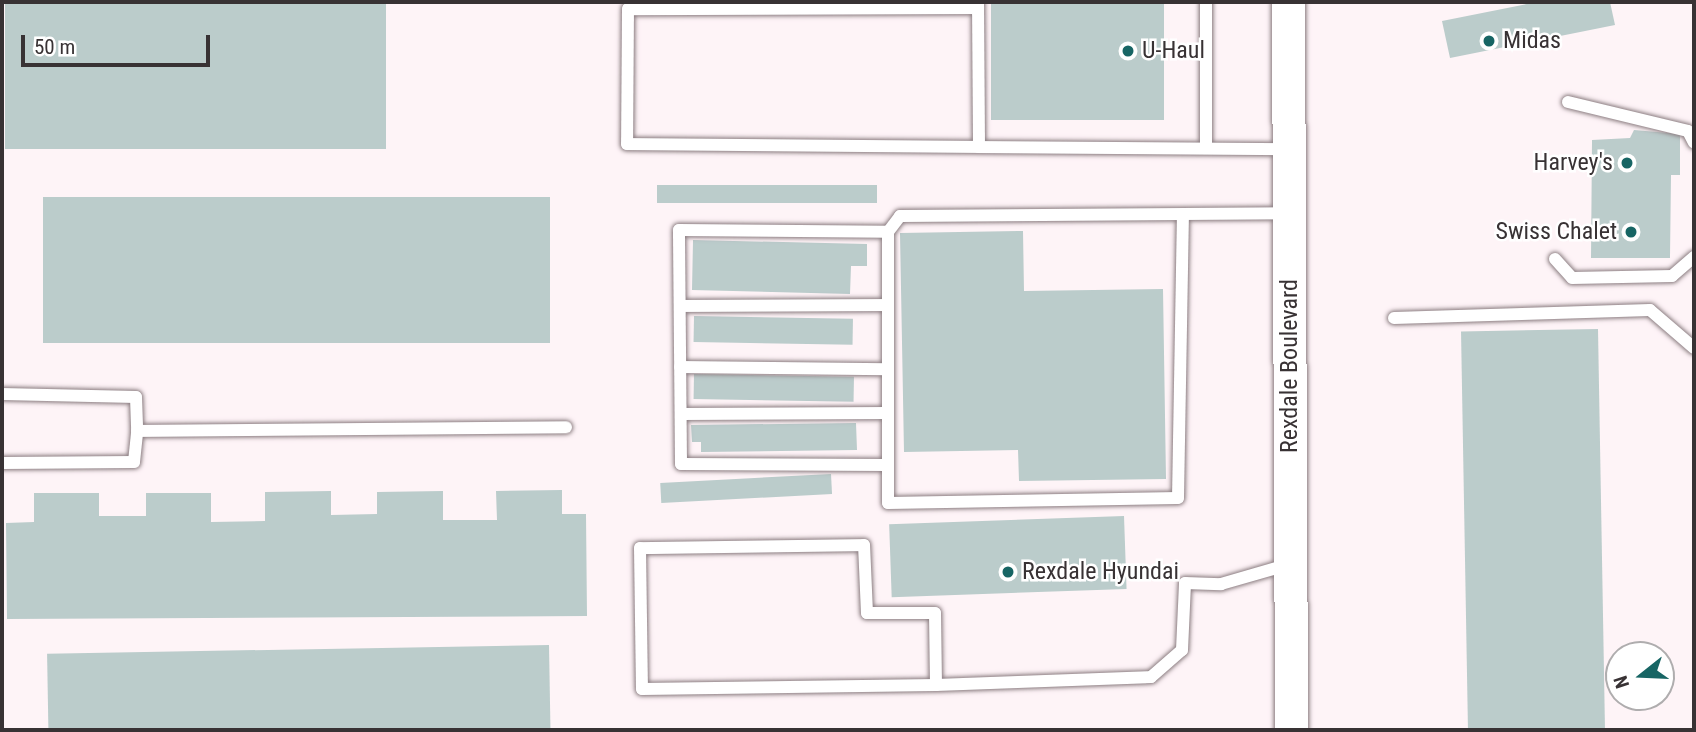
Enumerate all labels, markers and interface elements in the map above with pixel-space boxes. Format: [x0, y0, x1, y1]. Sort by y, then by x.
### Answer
scale bar [24, 21, 214, 65]
place label: Midas [1503, 27, 1561, 55]
marker: Midas [1481, 33, 1497, 49]
text: 50 m [34, 35, 75, 59]
place label: U-Haul [1142, 37, 1205, 65]
marker: U-Haul [1120, 43, 1136, 59]
place label: Harvey's [1534, 149, 1613, 177]
marker: Harvey's [1619, 155, 1635, 171]
place label: Swiss Chalet [1496, 218, 1617, 246]
marker: Swiss Chalet [1623, 224, 1639, 240]
street label: Rexdale Boulevard [1276, 279, 1304, 453]
place label: Rexdale Hyundai [1022, 558, 1179, 586]
marker: Rexdale Hyundai [1000, 564, 1016, 580]
north arrow [1605, 641, 1675, 711]
text: N [1609, 673, 1634, 691]

